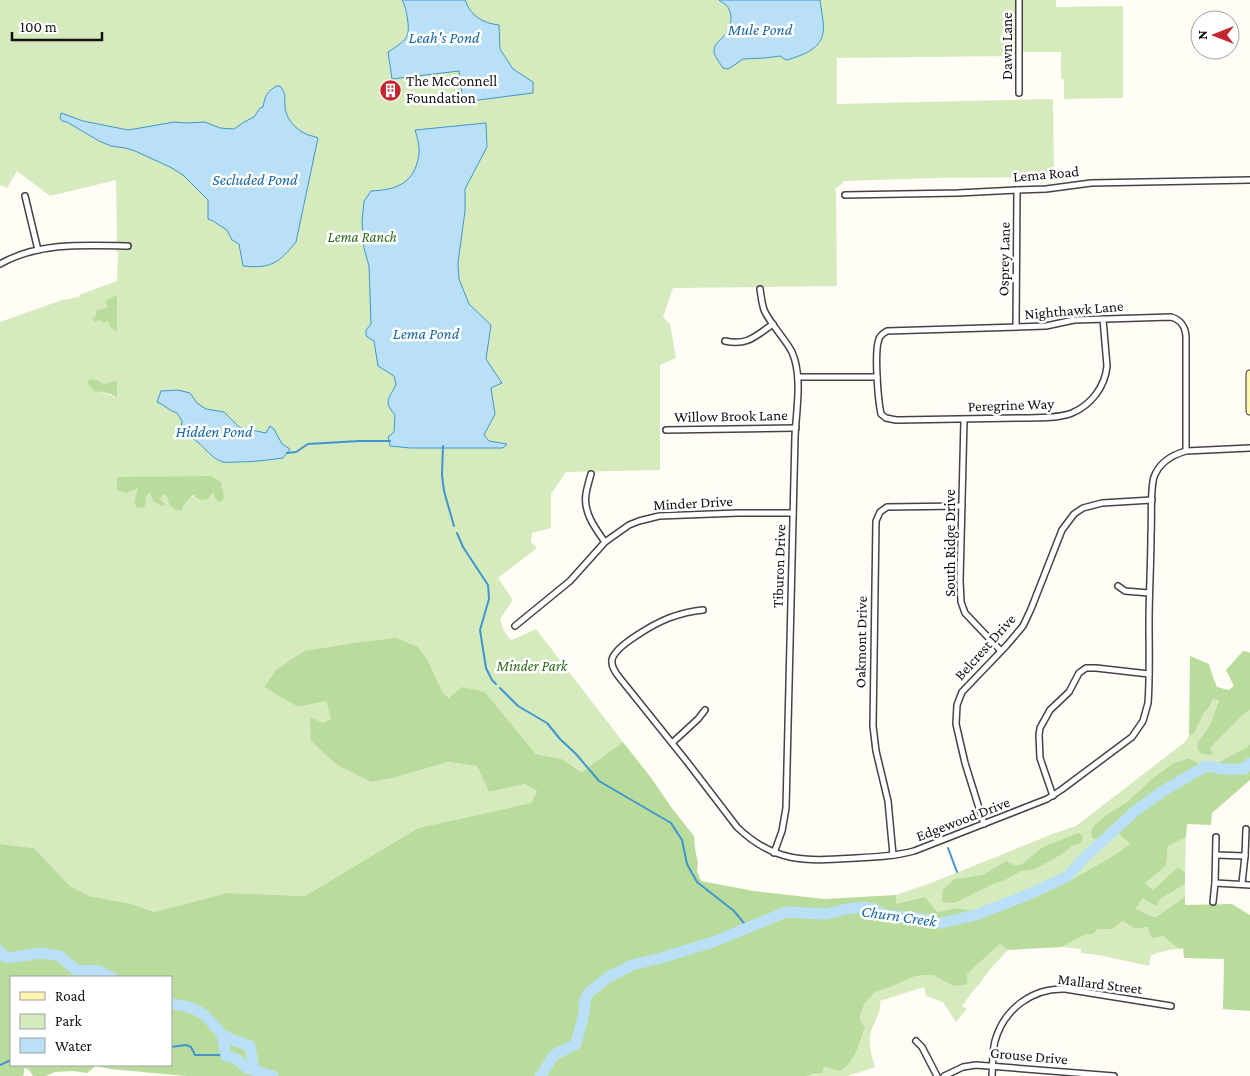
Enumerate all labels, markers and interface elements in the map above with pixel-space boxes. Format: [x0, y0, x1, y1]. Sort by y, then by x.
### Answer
scale bar [12, 10, 102, 42]
north arrow [1190, 10, 1240, 60]
street label: Dawn Lane [999, 12, 1015, 80]
text: 100 m [20, 19, 57, 35]
water label: Mule Pond [727, 21, 793, 38]
water label: Leah's Pond [408, 29, 480, 46]
text: N [1194, 30, 1210, 40]
place label: The McConnell Foundation [406, 73, 497, 106]
building icon: The McConnell Foundation [378, 78, 402, 102]
street label: Lema Road [1012, 163, 1080, 185]
water label: Secluded Pond [212, 171, 298, 188]
street label: Osprey Lane [995, 221, 1014, 296]
park label: Lema Ranch [327, 229, 397, 245]
street label: Nighthawk Lane [1024, 298, 1125, 323]
water label: Lema Pond [393, 325, 460, 342]
street label: Peregrine Way [968, 395, 1055, 416]
street label: Willow Brook Lane [674, 407, 788, 425]
water label: Hidden Pond [175, 423, 253, 440]
street label: South Ridge Drive [942, 489, 959, 597]
street label: Minder Drive [653, 493, 734, 513]
street label: Tiburon Drive [770, 523, 788, 608]
street label: Oakmont Drive [852, 595, 870, 688]
street label: Belcrest Drive [951, 611, 1019, 683]
park label: Minder Park [496, 658, 569, 674]
street label: Edgewood Drive [914, 794, 1013, 845]
water label: Churn Creek [860, 902, 939, 930]
street label: Mallard Street [1057, 971, 1144, 997]
legend [10, 976, 172, 1066]
text: Road [55, 988, 86, 1004]
text: Park [55, 1013, 82, 1029]
text: Water [55, 1038, 92, 1054]
street label: Grouse Drive [990, 1045, 1069, 1067]

